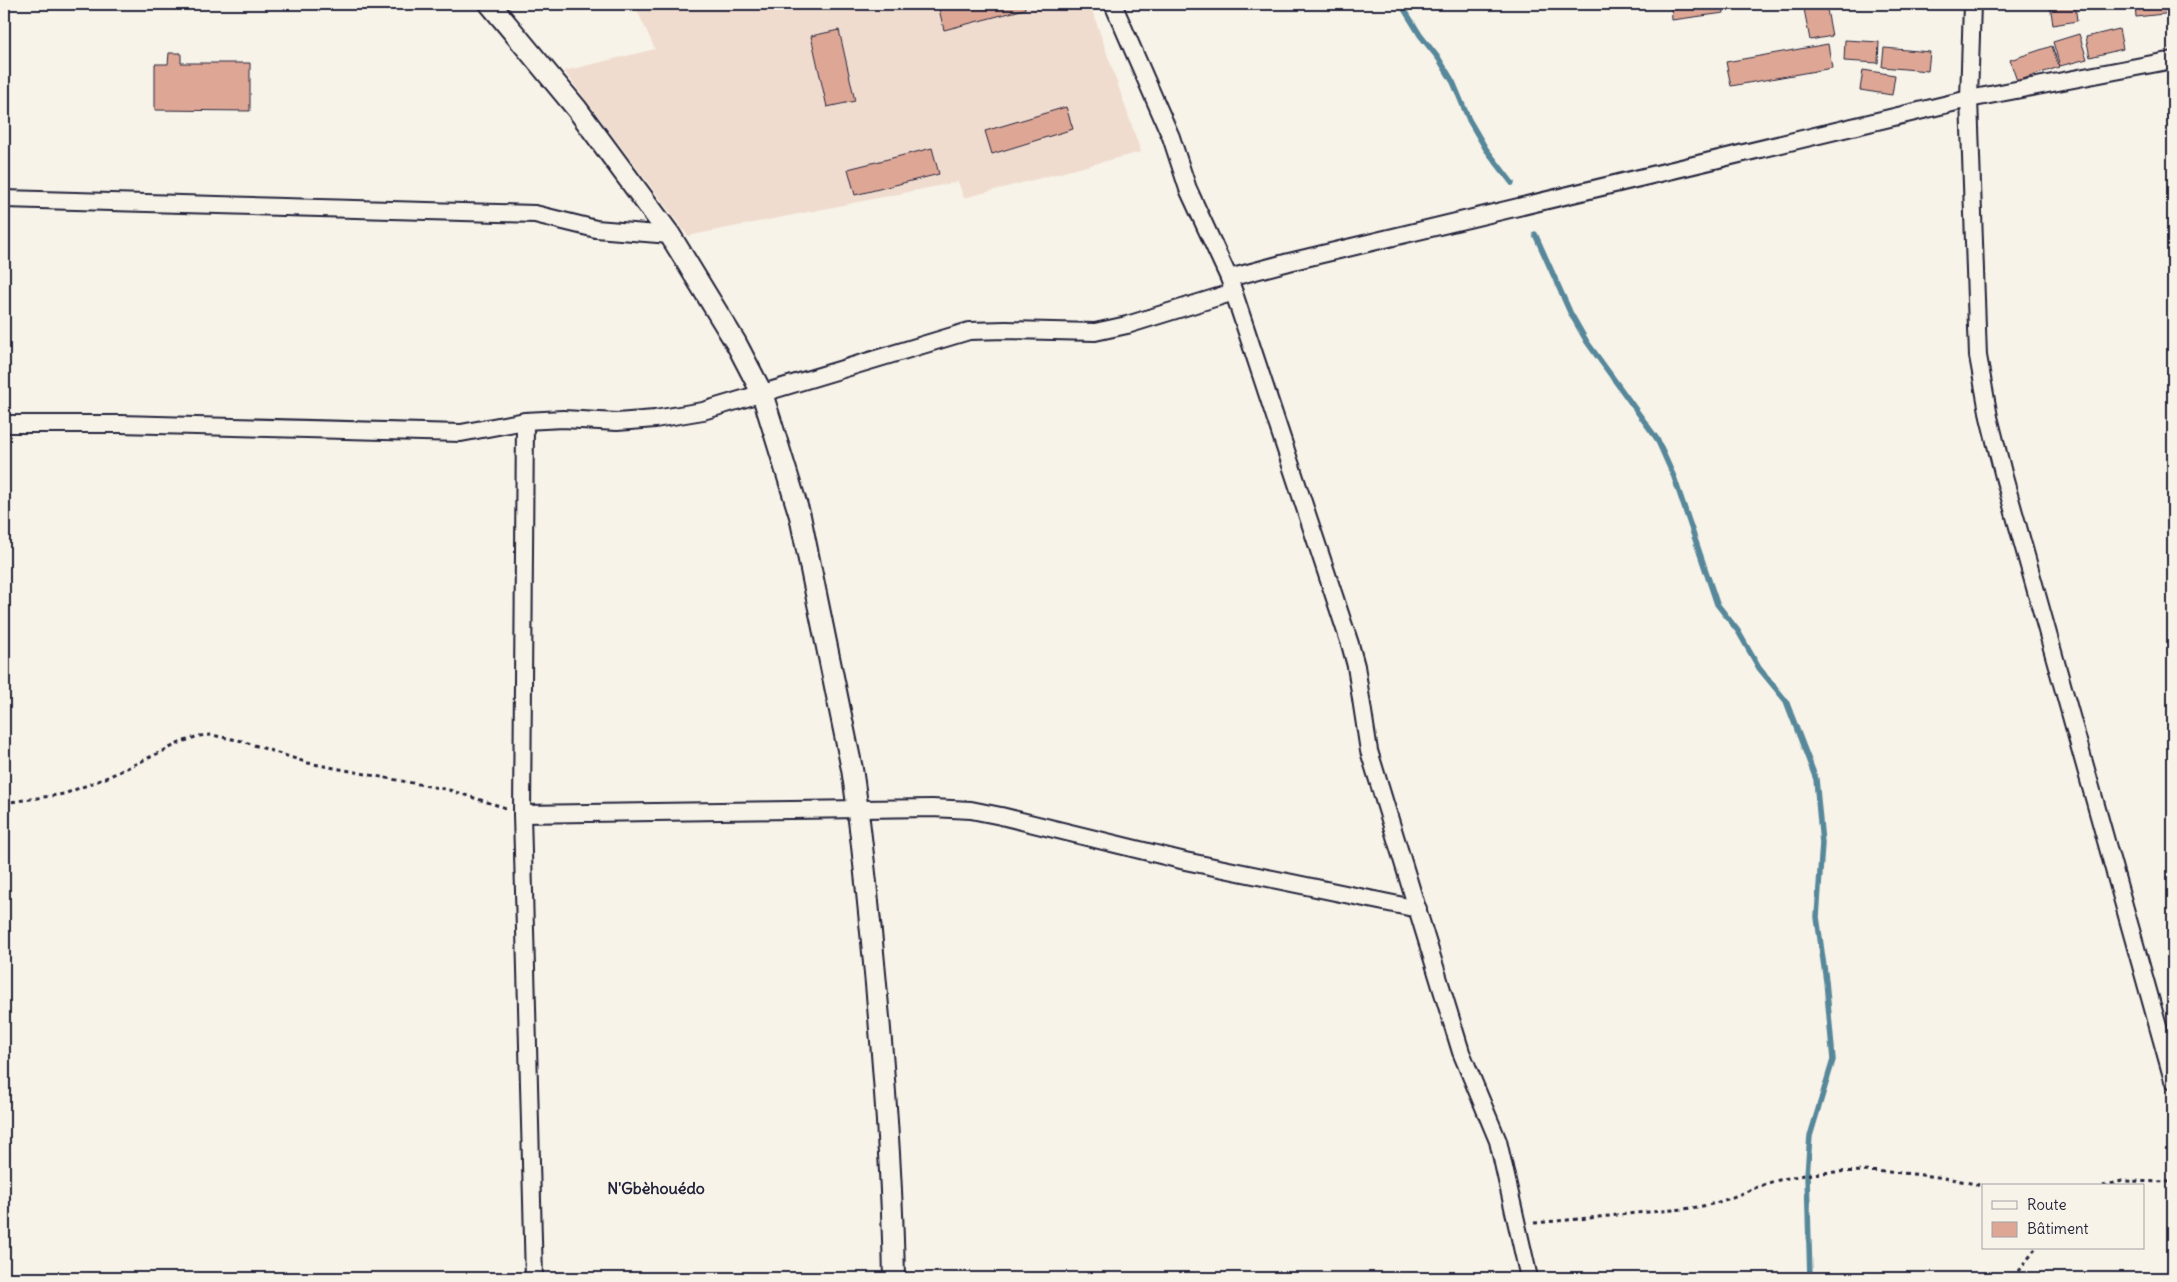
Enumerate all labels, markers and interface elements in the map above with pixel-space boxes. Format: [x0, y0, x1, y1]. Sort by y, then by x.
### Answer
district label: N'Gbèhouédo [607, 1178, 705, 1198]
legend [1982, 1184, 2144, 1250]
text: Route [2027, 1195, 2067, 1214]
text: Bâtiment [2027, 1219, 2089, 1238]

